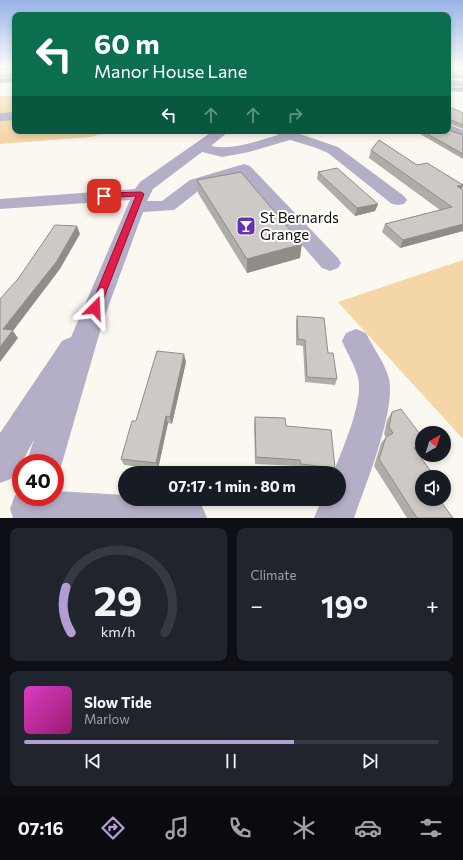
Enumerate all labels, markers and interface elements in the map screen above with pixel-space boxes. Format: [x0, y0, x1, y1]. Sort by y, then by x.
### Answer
text: 60 m [94, 26, 160, 60]
icon: left [28, 28, 80, 80]
text: Manor House Lane [94, 60, 247, 82]
icon: left [158, 104, 180, 126]
icon: ahead [200, 104, 222, 126]
icon: ahead [242, 104, 264, 126]
icon: right [284, 104, 306, 126]
pin [87, 179, 121, 213]
icon: arrive [93, 185, 115, 207]
place label: St Bernards Grange [260, 208, 339, 243]
bar icon: St Bernards Grange [235, 215, 257, 237]
position arrow [74, 287, 116, 329]
north arrow [415, 426, 451, 462]
map controls [415, 426, 451, 506]
speed limit sign: 40 [12, 454, 64, 506]
button: sound [415, 470, 451, 506]
text: 07:17 · 1 min · 80 m [168, 477, 296, 495]
text: Climate [251, 567, 296, 583]
text: 29 [94, 573, 143, 624]
text: 19° [321, 587, 368, 624]
text: − [251, 592, 263, 619]
text: + [426, 592, 439, 619]
text: km/h [101, 621, 136, 639]
text: Slow Tide [84, 693, 152, 711]
text: Marlow [84, 711, 130, 727]
icon: previous [82, 750, 104, 772]
icon: pause [220, 750, 242, 772]
icon: next [359, 750, 381, 772]
icon: directions [99, 814, 127, 842]
icon: music [163, 814, 191, 842]
icon: phone [226, 814, 254, 842]
icon: climate [290, 814, 318, 842]
icon: car [354, 814, 382, 842]
icon: filters [417, 814, 445, 842]
text: 07:16 [18, 817, 64, 839]

